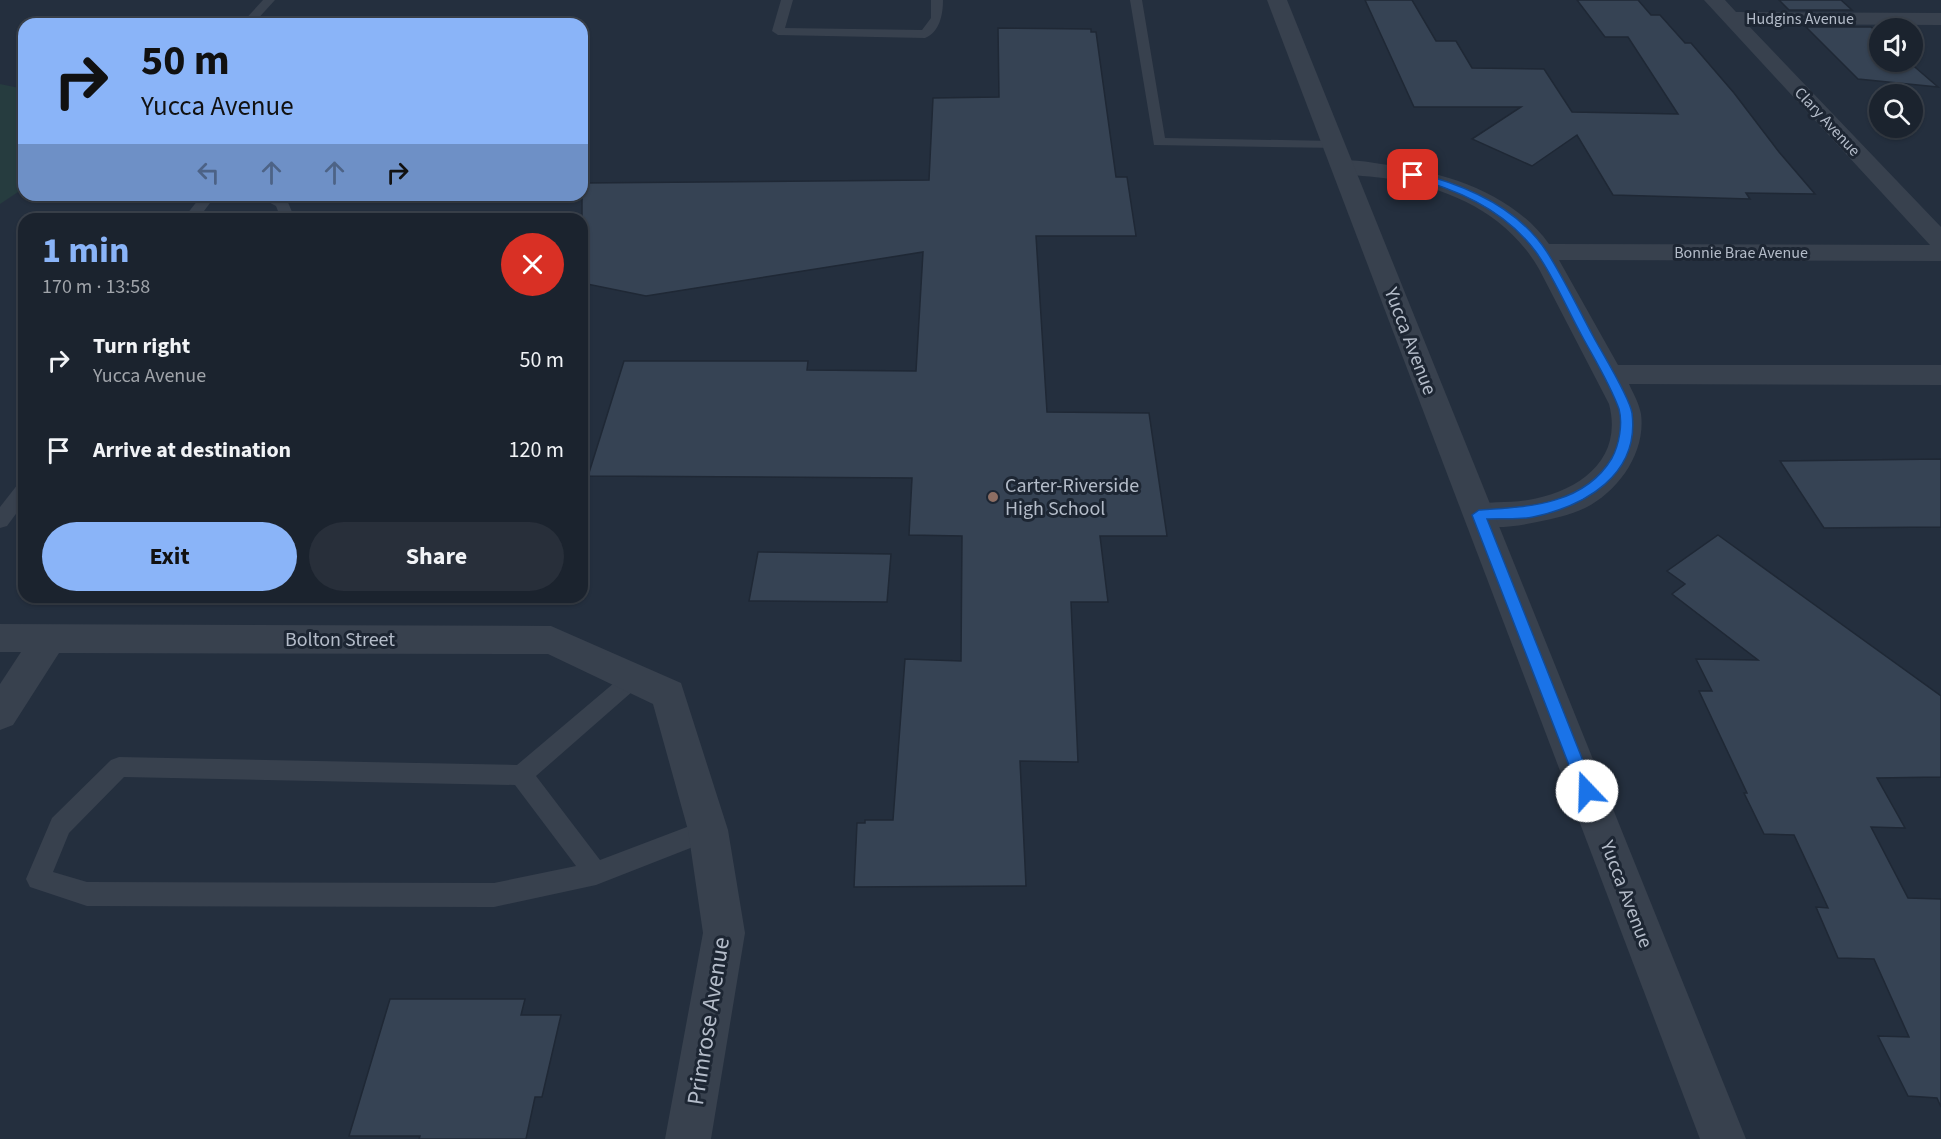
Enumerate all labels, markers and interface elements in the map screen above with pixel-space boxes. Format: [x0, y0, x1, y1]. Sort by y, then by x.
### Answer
street label: Hudgins Avenue [1746, 8, 1854, 30]
map controls [1869, 18, 1923, 138]
button: sound [1869, 18, 1923, 72]
text: 50 m [141, 31, 230, 91]
icon: right [42, 42, 120, 120]
street label: Clary Avenue [1789, 82, 1865, 161]
button: search [1869, 84, 1923, 138]
text: Yucca Avenue [141, 87, 294, 126]
pin [1387, 149, 1438, 200]
icon: left [192, 156, 225, 189]
icon: ahead [255, 156, 288, 189]
icon: ahead [318, 156, 351, 189]
icon: right [381, 156, 414, 189]
icon: arrive [1396, 158, 1429, 191]
text: 1 min [42, 225, 130, 276]
button: close [501, 233, 564, 296]
street label: Bonnie Brae Avenue [1674, 242, 1808, 264]
text: 170 m · 13:58 [42, 273, 150, 301]
street label: Yucca Avenue [1376, 283, 1443, 399]
text: Turn right [93, 330, 190, 362]
icon: right [42, 344, 75, 377]
text: 50 m [519, 344, 564, 376]
text: Yucca Avenue [93, 362, 206, 390]
icon: arrive [42, 434, 75, 467]
text: Arrive at destination [93, 434, 291, 466]
text: 120 m [509, 434, 564, 466]
place label: Carter-Riverside High School [1005, 472, 1139, 523]
marker: Carter-Riverside High School [986, 490, 1000, 504]
button: Exit [42, 522, 297, 591]
button: Share [309, 522, 564, 591]
street label: Bolton Street [285, 626, 395, 654]
position arrow [1555, 759, 1619, 823]
street label: Yucca Avenue [1592, 836, 1659, 952]
street label: Primrose Avenue [678, 935, 739, 1108]

